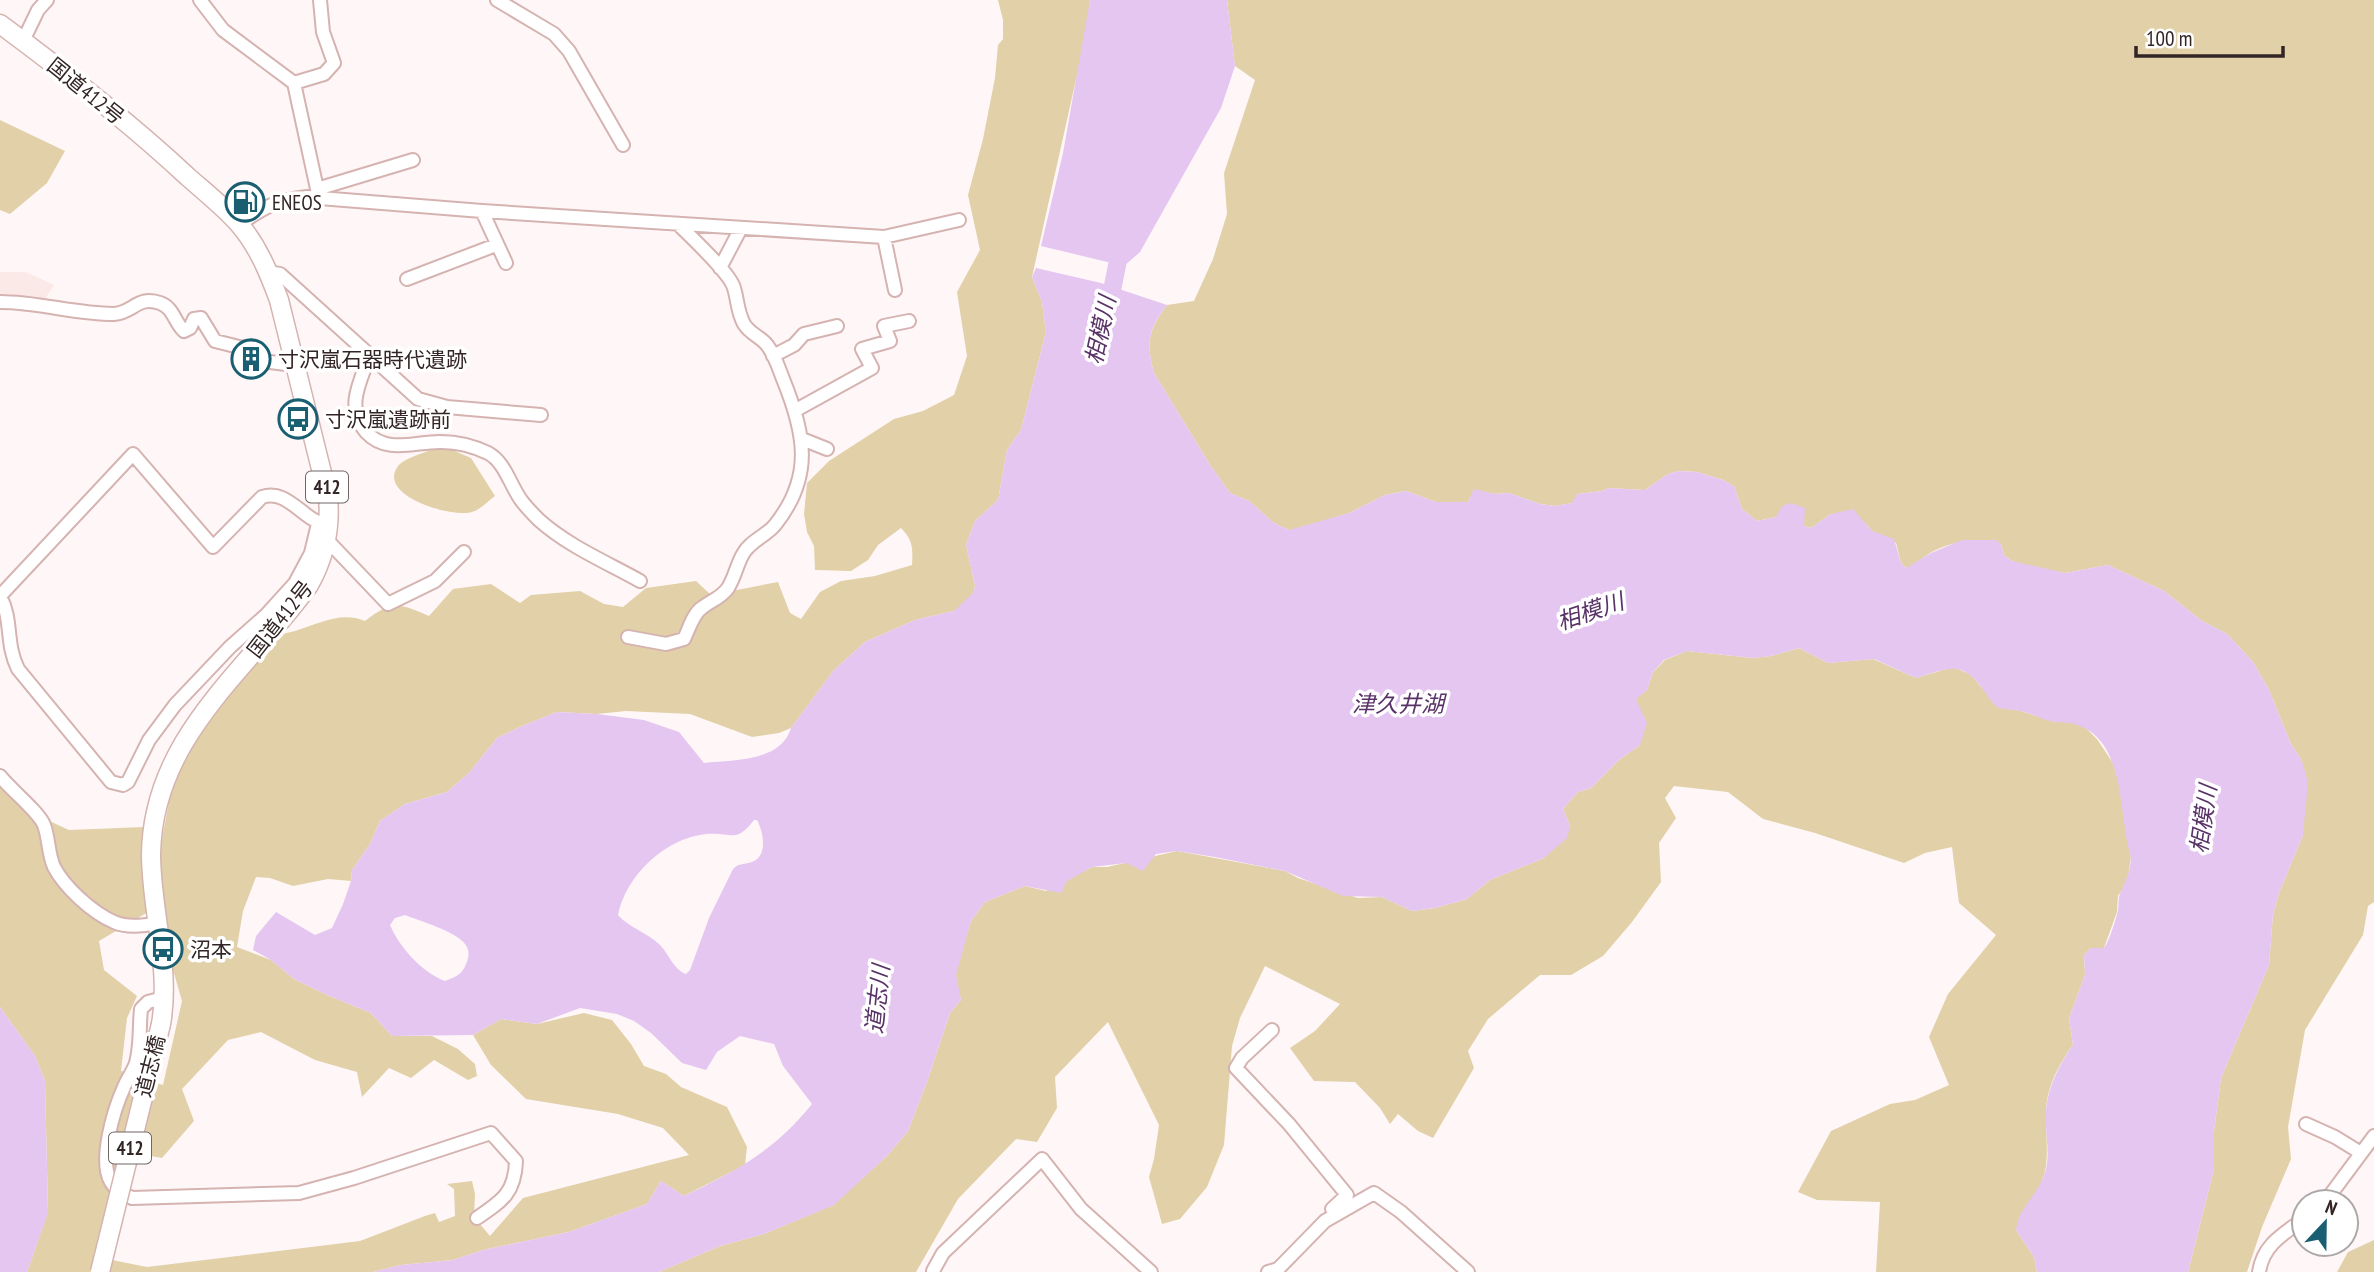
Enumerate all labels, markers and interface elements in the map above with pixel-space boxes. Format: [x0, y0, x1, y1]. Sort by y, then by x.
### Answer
scale bar [2136, 14, 2283, 58]
text: 100 m [2146, 25, 2192, 52]
street label: 国道412号 [42, 52, 130, 130]
fuel station icon: ENEOS [224, 181, 266, 223]
place label: ENEOS [272, 189, 322, 216]
water label: 相模川 [1079, 290, 1122, 367]
building icon: 寸沢嵐石器時代遺跡 [230, 338, 272, 380]
place label: 寸沢嵐石器時代遺跡 [278, 346, 467, 373]
bus stop icon: 寸沢嵐遺跡前 [277, 398, 319, 440]
place label: 寸沢嵐遺跡前 [325, 406, 451, 433]
road number: 412 [306, 472, 348, 502]
street label: 国道412号 [241, 575, 319, 663]
water label: 相模川 [1553, 585, 1630, 636]
water label: 津久井湖 [1352, 689, 1447, 718]
water label: 相模川 [2184, 780, 2223, 855]
bus stop icon: 沼本 [142, 928, 184, 970]
place label: 沼本 [190, 936, 232, 963]
water label: 道志川 [859, 960, 895, 1035]
street label: 道志橋 [129, 1032, 171, 1100]
road number: 412 [109, 1132, 151, 1164]
north arrow [2290, 1188, 2360, 1258]
text: N [2322, 1194, 2341, 1220]

